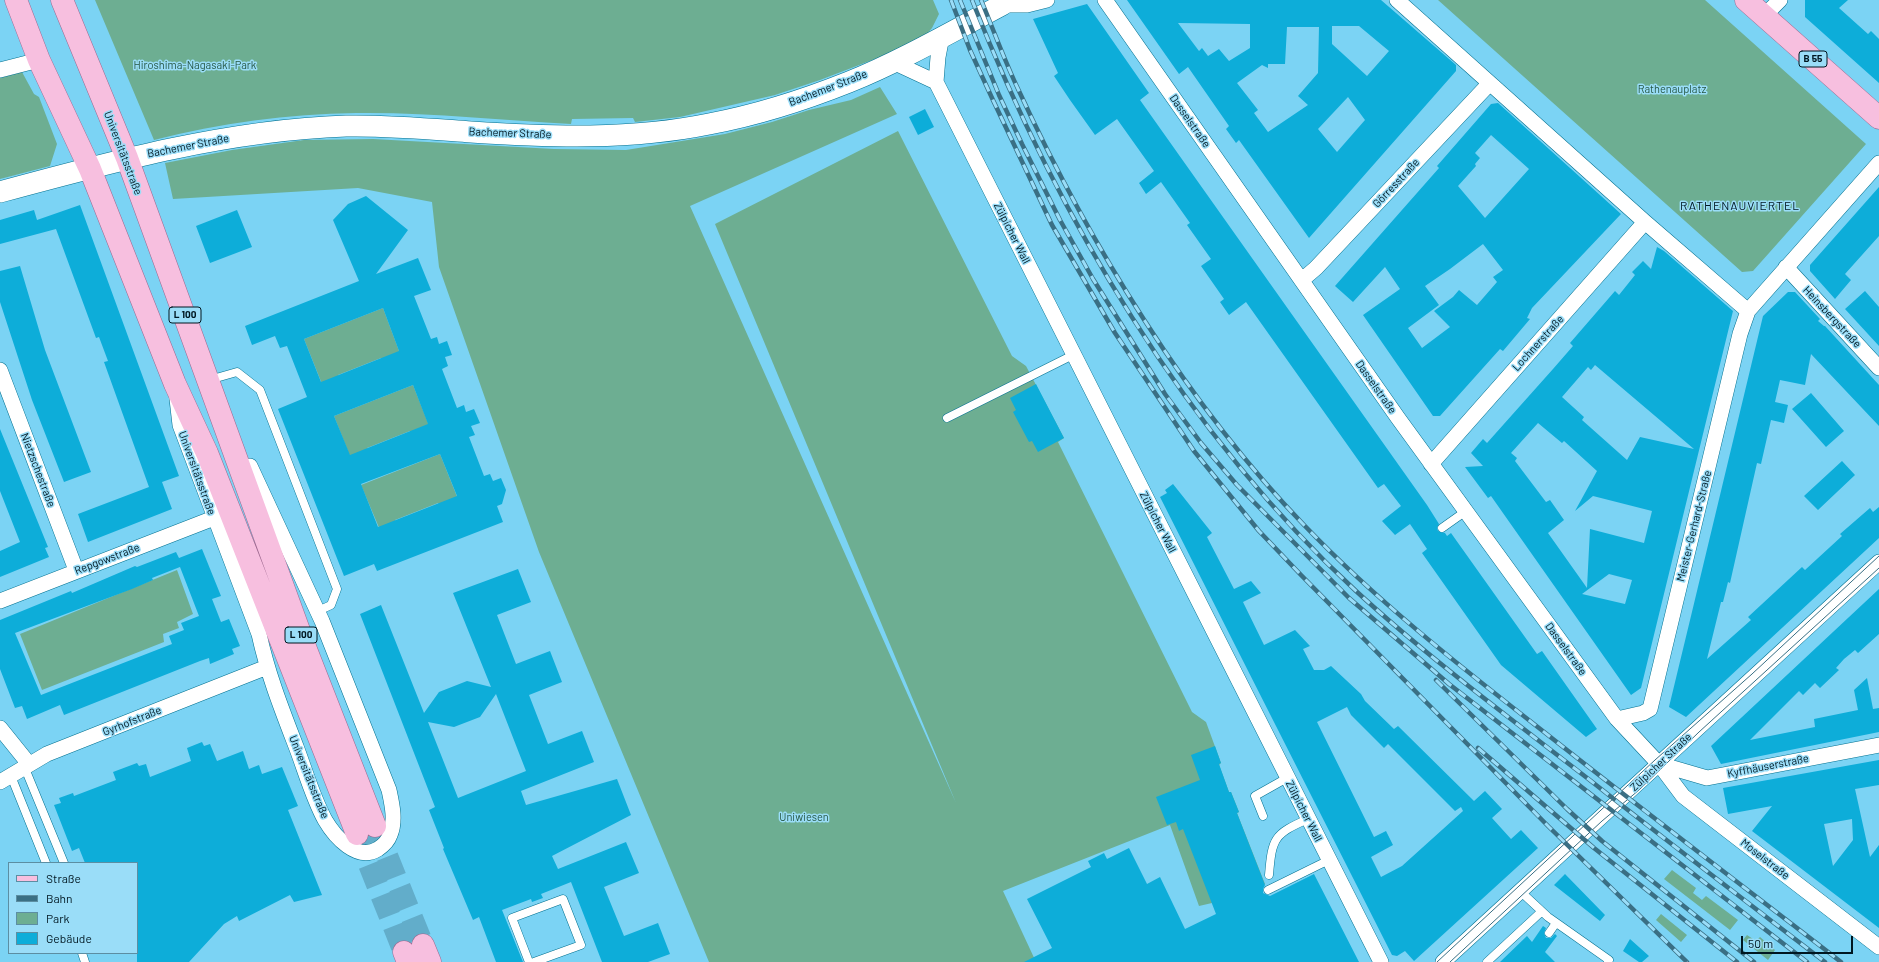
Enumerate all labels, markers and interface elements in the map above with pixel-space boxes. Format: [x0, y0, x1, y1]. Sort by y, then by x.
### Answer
road number: B 55 [1799, 51, 1827, 67]
park label: Hiroshima-Nagasaki-Park [134, 58, 256, 72]
street label: Bachemer Straße [787, 67, 869, 109]
park label: Rathenauplatz [1638, 82, 1706, 96]
street label: Dasselstraße [1167, 92, 1213, 150]
street label: Universitätsstraße [101, 109, 145, 197]
street label: Bachemer Straße [468, 125, 552, 141]
street label: Bachemer Straße [146, 132, 230, 160]
street label: Görresstraße [1370, 156, 1422, 210]
district label: RATHENAUVIERTEL [1680, 199, 1800, 213]
street label: Zülpicher Wall [991, 200, 1033, 266]
street label: Heinsbergstraße [1800, 283, 1864, 351]
road number: L 100 [169, 307, 201, 323]
street label: Lochnerstraße [1510, 312, 1566, 374]
street label: Dasselstraße [1353, 358, 1399, 416]
street label: Universitätsstraße [176, 429, 218, 517]
street label: Nietzschestraße [18, 431, 58, 509]
street label: Meister-Gerhard-Straße [1674, 469, 1714, 583]
street label: Zülpicher Wall [1137, 489, 1179, 555]
street label: Repgowstraße [73, 541, 141, 577]
street label: Dasselstraße [1542, 620, 1590, 678]
road number: L 100 [285, 627, 317, 643]
street label: Gyrhofstraße [101, 703, 163, 739]
street label: Zülpicher Straße [1628, 730, 1694, 794]
street label: Universitätsstraße [286, 734, 332, 820]
street label: Kyffhäuserstraße [1726, 752, 1810, 780]
street label: Zülpicher Wall [1283, 778, 1325, 844]
park label: Uniwiesen [779, 810, 829, 824]
street label: Moselstraße [1738, 836, 1792, 882]
legend [8, 862, 138, 954]
text: Straße [46, 871, 81, 885]
text: Bahn [46, 891, 73, 905]
text: Park [46, 911, 70, 925]
scale bar [1743, 928, 1855, 954]
text: Gebäude [46, 931, 92, 945]
text: 50 m [1748, 936, 1773, 950]

